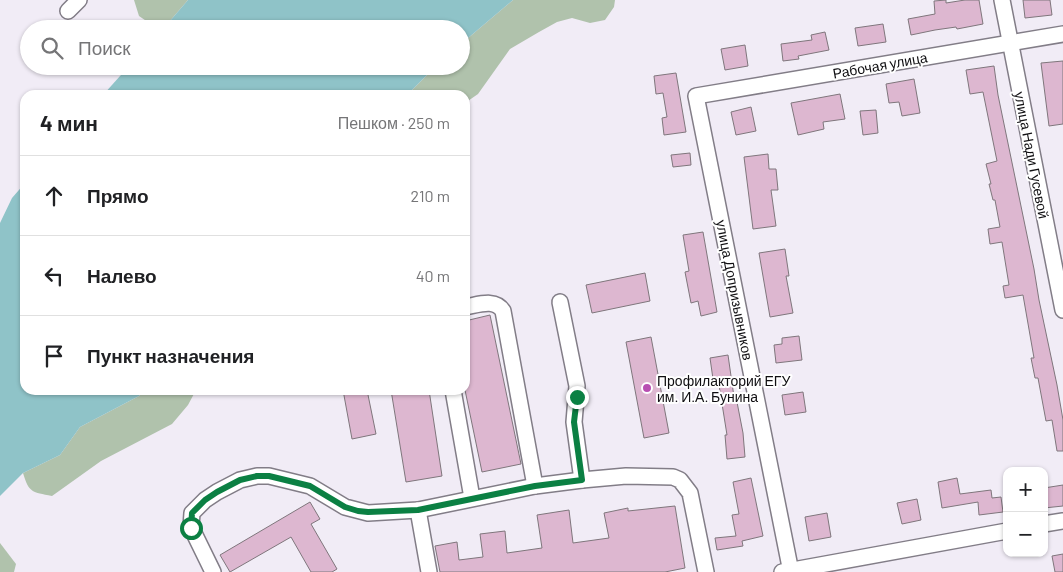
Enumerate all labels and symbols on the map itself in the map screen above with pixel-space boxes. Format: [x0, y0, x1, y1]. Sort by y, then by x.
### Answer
street label: Рабочая улица [831, 48, 929, 82]
street label: улица Нади Гусевой [1011, 90, 1053, 220]
street label: улица Допризывников [713, 218, 757, 362]
place label: Профилакторий ЕГУ им. И.А. Бунина [657, 372, 790, 405]
marker: Профилакторий ЕГУ им. И.А. Бунина [641, 382, 653, 394]
route end [566, 386, 589, 409]
route start [180, 517, 203, 540]

